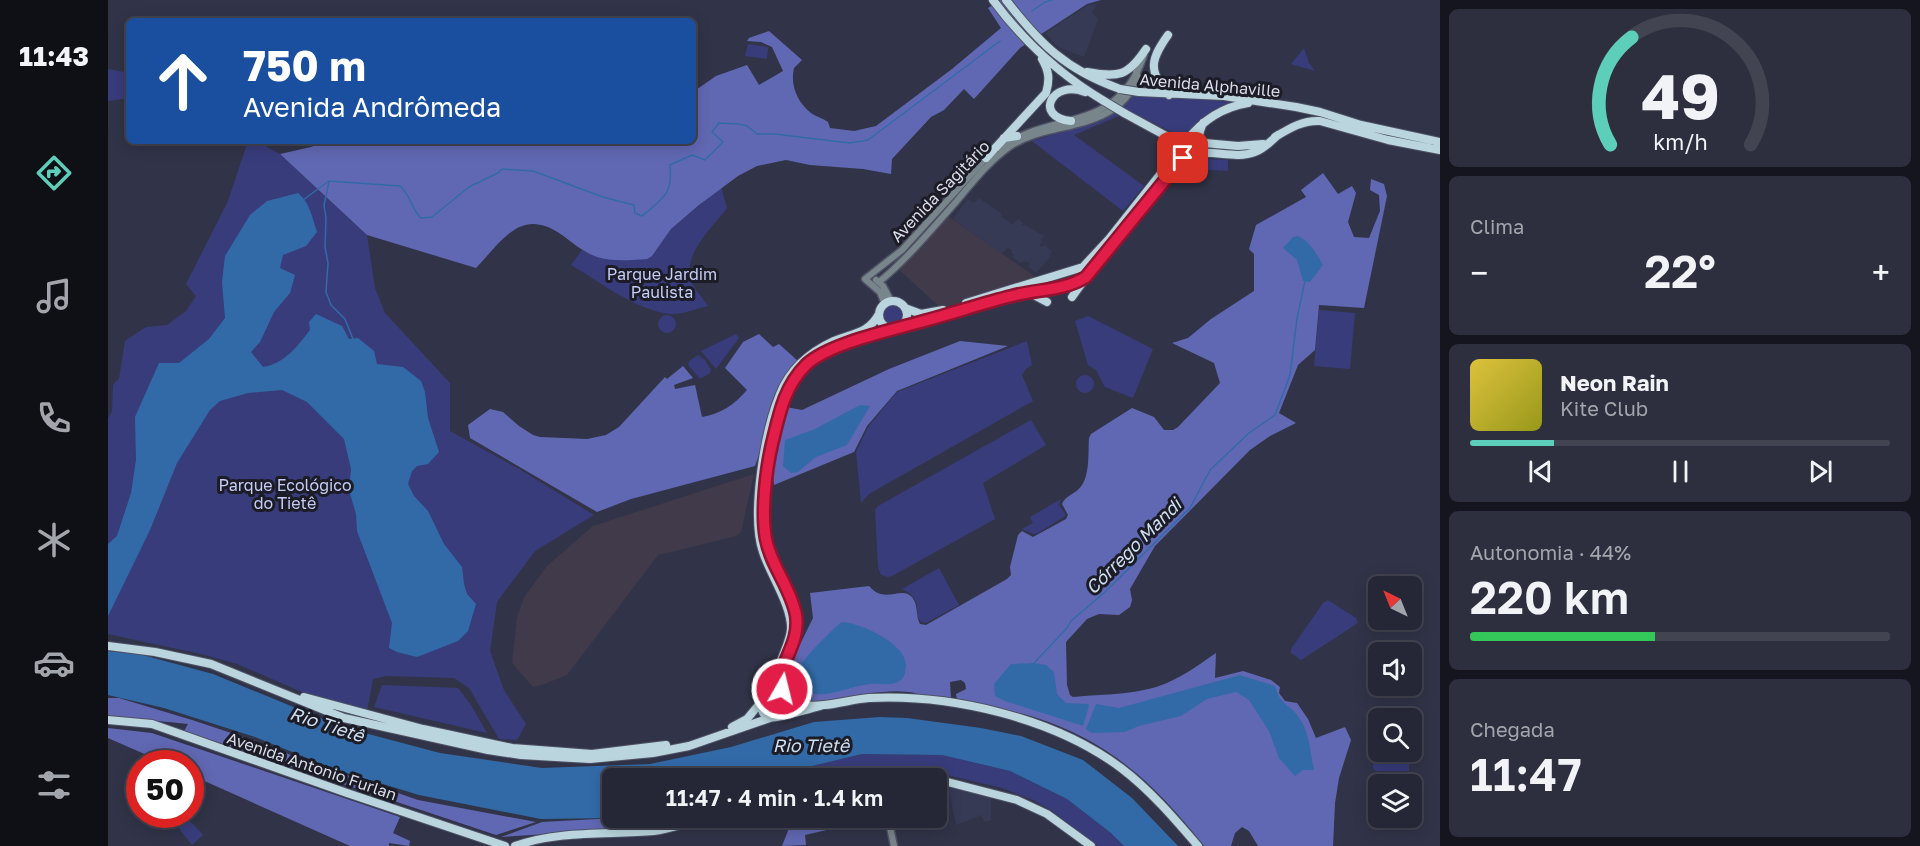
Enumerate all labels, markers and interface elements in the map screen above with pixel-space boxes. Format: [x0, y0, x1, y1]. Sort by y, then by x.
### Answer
text: 11:43 [19, 40, 89, 72]
text: 750 m [243, 40, 366, 90]
icon: ahead [144, 42, 222, 120]
text: 49 [1641, 58, 1719, 133]
street label: Avenida Alphaville [1139, 69, 1281, 101]
text: Avenida Andrômeda [243, 91, 501, 123]
text: km/h [1653, 130, 1707, 156]
pin [1157, 132, 1208, 183]
street label: Avenida Sagitário [886, 136, 994, 246]
icon: arrive [1166, 141, 1199, 174]
icon: directions [33, 152, 75, 194]
text: Clima [1470, 214, 1524, 238]
text: 22° [1644, 244, 1716, 298]
text: − [1470, 253, 1488, 292]
text: + [1872, 253, 1890, 292]
park label: Parque Jardim Paulista [607, 264, 717, 302]
icon: music [33, 275, 75, 317]
text: Neon Rain [1560, 369, 1669, 396]
text: Kite Club [1560, 396, 1648, 420]
icon: phone [33, 397, 75, 439]
icon: previous [1524, 455, 1557, 488]
icon: pause [1664, 455, 1697, 488]
icon: next [1804, 455, 1837, 488]
park label: Parque Ecológico do Tietê [218, 475, 352, 513]
water label: Córrego Mandi [1081, 492, 1187, 598]
icon: climate [33, 519, 75, 561]
text: Autonomia · 44% [1470, 540, 1631, 564]
text: 220 km [1470, 570, 1629, 624]
north arrow [1368, 576, 1422, 630]
map controls [1368, 576, 1422, 828]
icon: car [33, 642, 75, 684]
button: sound [1368, 642, 1422, 696]
position arrow [750, 657, 814, 721]
water label: Rio Tietê [287, 702, 368, 747]
button: search [1368, 708, 1422, 762]
text: Chegada [1470, 717, 1555, 741]
street label: Avenida Antonio Furlan [224, 728, 400, 804]
water label: Rio Tietê [773, 734, 851, 756]
text: 11:47 [1470, 747, 1582, 801]
speed limit sign: 50 [126, 750, 204, 828]
icon: filters [33, 764, 75, 806]
button: layers [1368, 774, 1422, 828]
text: 11:47 · 4 min · 1.4 km [666, 784, 883, 811]

